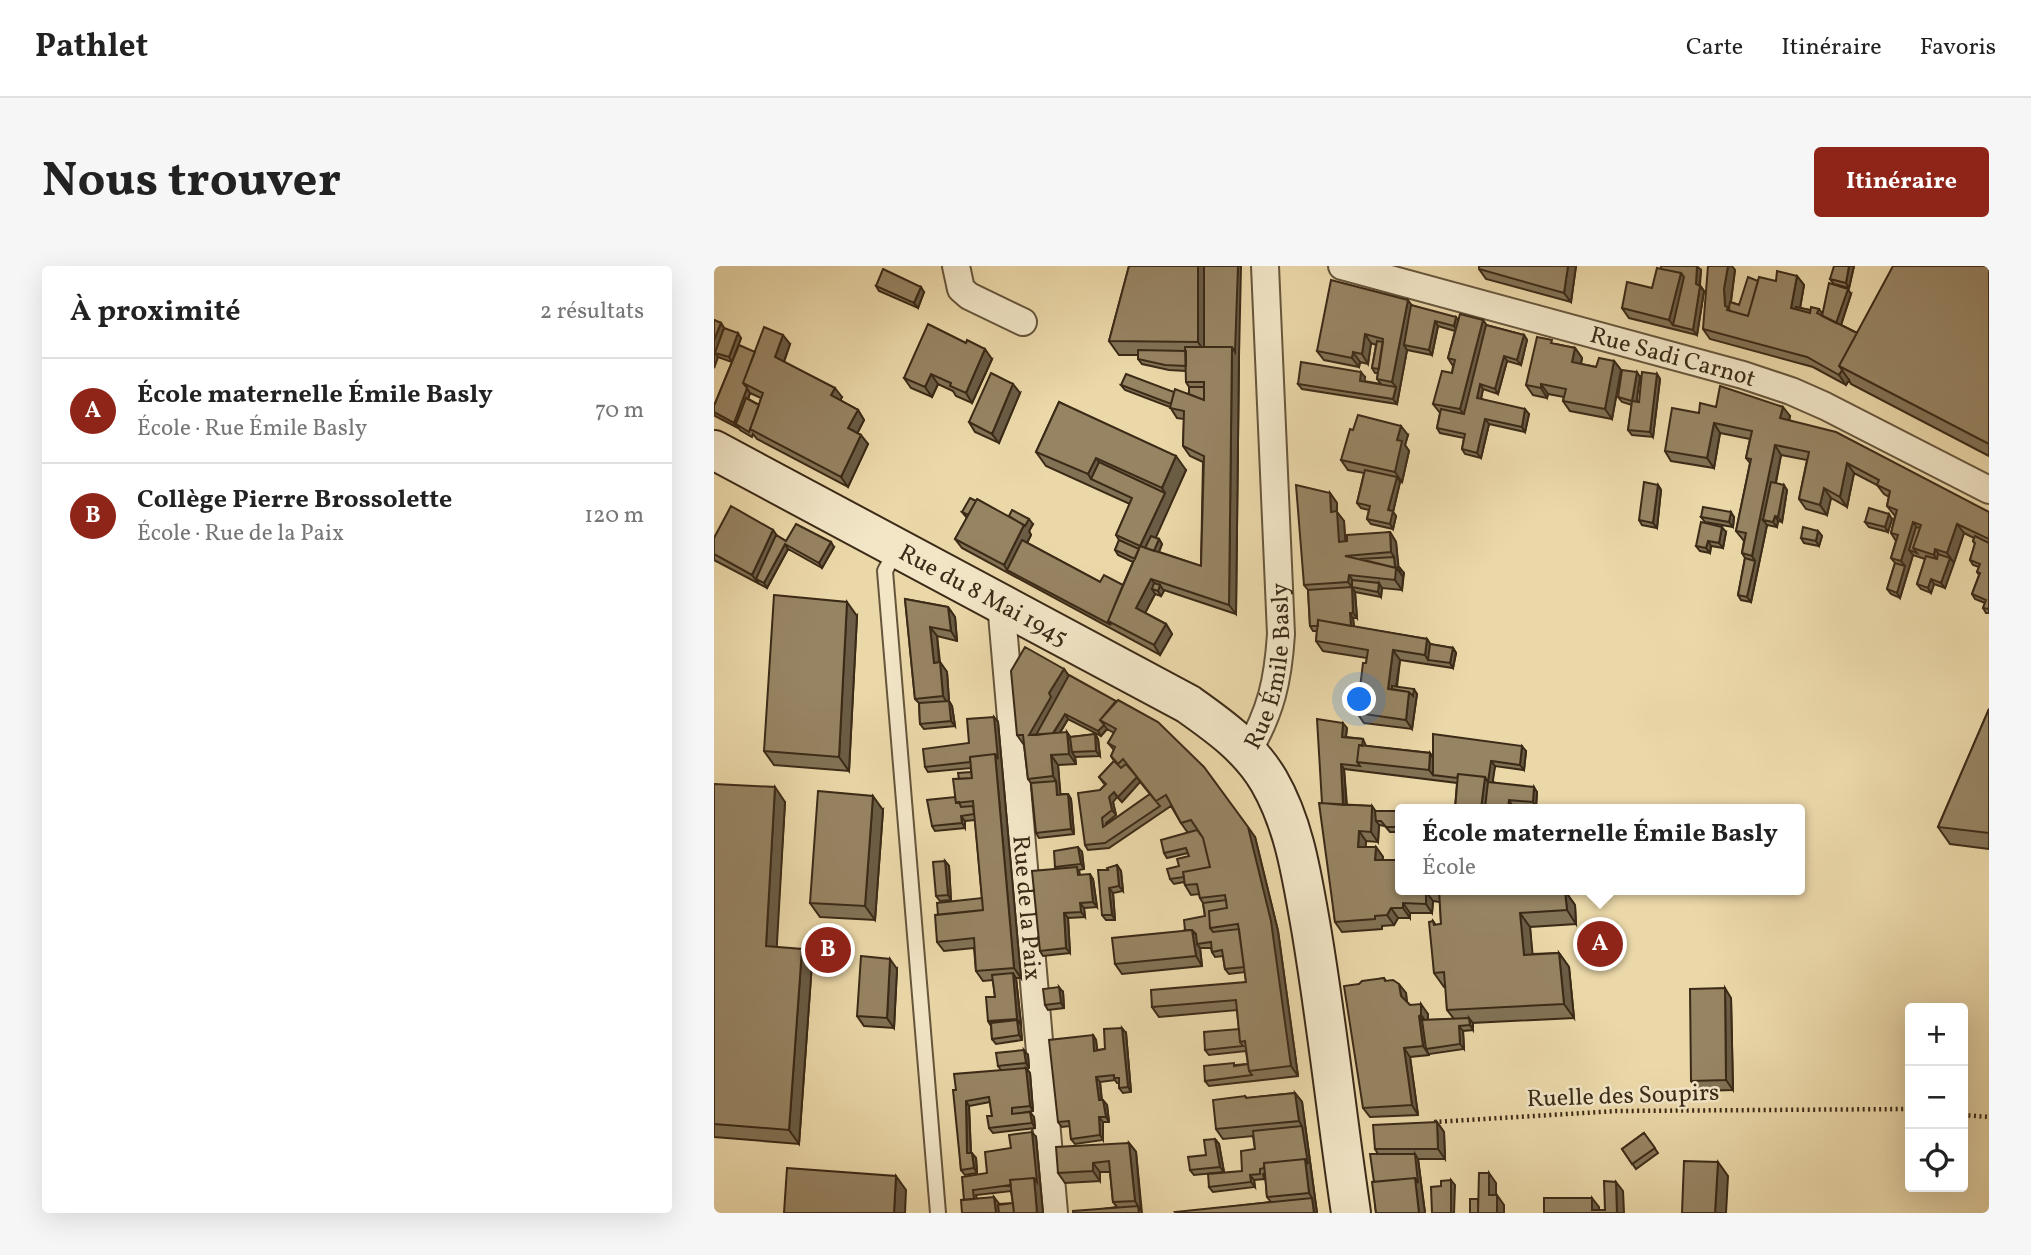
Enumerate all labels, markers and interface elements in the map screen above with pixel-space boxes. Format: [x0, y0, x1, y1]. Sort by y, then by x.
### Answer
text: Pathlet [35, 25, 148, 71]
text: Carte [1686, 31, 1743, 65]
text: Itinéraire [1781, 31, 1882, 65]
text: Favoris [1920, 31, 1996, 65]
button: Itinéraire [1814, 147, 1989, 217]
text: Nous trouver [42, 148, 341, 217]
text: À proximité [70, 291, 241, 333]
text: 2 résultats [540, 296, 644, 328]
street label: Rue Sadi Carnot [1586, 319, 1760, 397]
text: École maternelle Émile Basly [137, 377, 493, 413]
text: A [85, 395, 101, 427]
text: 70 m [595, 395, 644, 427]
text: École · Rue Émile Basly [137, 413, 367, 445]
text: Collège Pierre Brossolette [137, 482, 452, 518]
text: B [85, 500, 101, 532]
text: 120 m [584, 500, 644, 532]
text: École · Rue de la Paix [137, 518, 344, 550]
street label: Rue du 8 Mai 1945 [892, 537, 1074, 656]
street label: Rue Émile Basly [1237, 582, 1300, 756]
your location [1342, 682, 1376, 716]
popup [1395, 804, 1805, 895]
text: École maternelle Émile Basly [1422, 816, 1778, 852]
street label: Rue de la Paix [1002, 834, 1049, 982]
text: École [1422, 852, 1476, 884]
pin: A [1577, 918, 1623, 970]
pin: B [805, 924, 851, 976]
map controls [1905, 1003, 1968, 1192]
button: + [1905, 1003, 1968, 1066]
button: − [1905, 1066, 1968, 1129]
street label: Ruelle des Soupirs [1526, 1077, 1720, 1117]
button: locate [1905, 1129, 1968, 1192]

